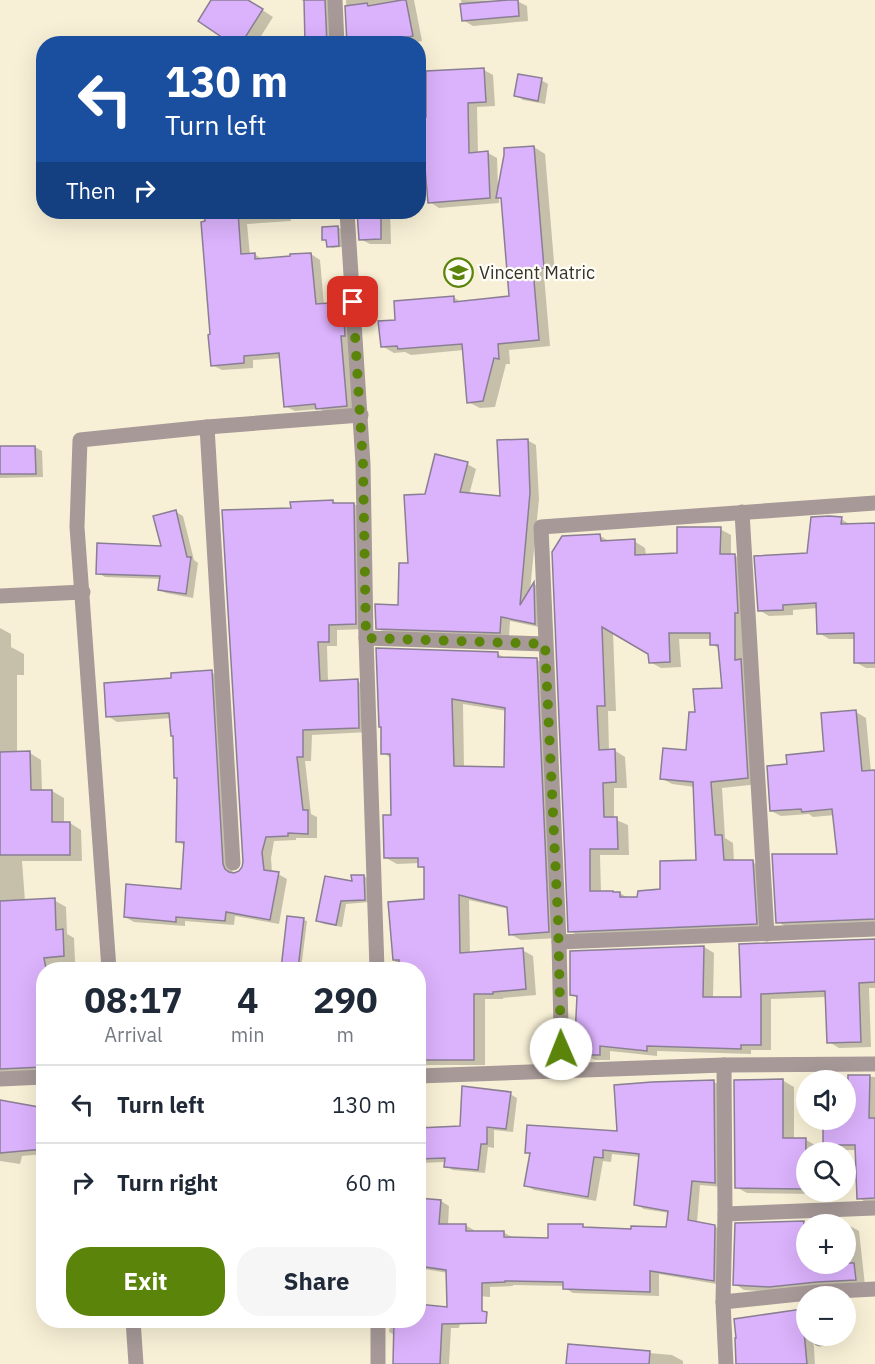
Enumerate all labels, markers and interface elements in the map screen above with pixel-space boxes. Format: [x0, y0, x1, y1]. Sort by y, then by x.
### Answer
text: 130 m [165, 54, 288, 109]
icon: left [66, 60, 144, 138]
text: Turn left [165, 107, 266, 142]
icon: right [128, 174, 161, 207]
text: Then [66, 176, 116, 205]
school or university icon: Vincent Matric [442, 256, 474, 288]
place label: Vincent Matric [479, 261, 595, 284]
pin [327, 276, 378, 327]
icon: arrive [336, 285, 369, 318]
text: 08:17 [84, 976, 183, 1023]
text: 4 [237, 976, 259, 1023]
text: 290 [313, 976, 378, 1023]
position arrow [529, 1017, 593, 1081]
text: Arrival [104, 1021, 163, 1048]
text: min [231, 1021, 265, 1048]
text: m [337, 1021, 354, 1048]
map controls [796, 1070, 856, 1346]
button: sound [796, 1070, 856, 1130]
icon: left [66, 1088, 99, 1121]
text: Turn left [117, 1090, 205, 1119]
text: 130 m [332, 1090, 396, 1119]
button: search [796, 1142, 856, 1202]
icon: right [66, 1166, 99, 1199]
text: Turn right [117, 1168, 218, 1197]
text: 60 m [345, 1168, 396, 1197]
button: + [796, 1214, 856, 1274]
button: Exit [66, 1247, 225, 1316]
button: Share [237, 1247, 396, 1316]
button: − [796, 1286, 856, 1346]

